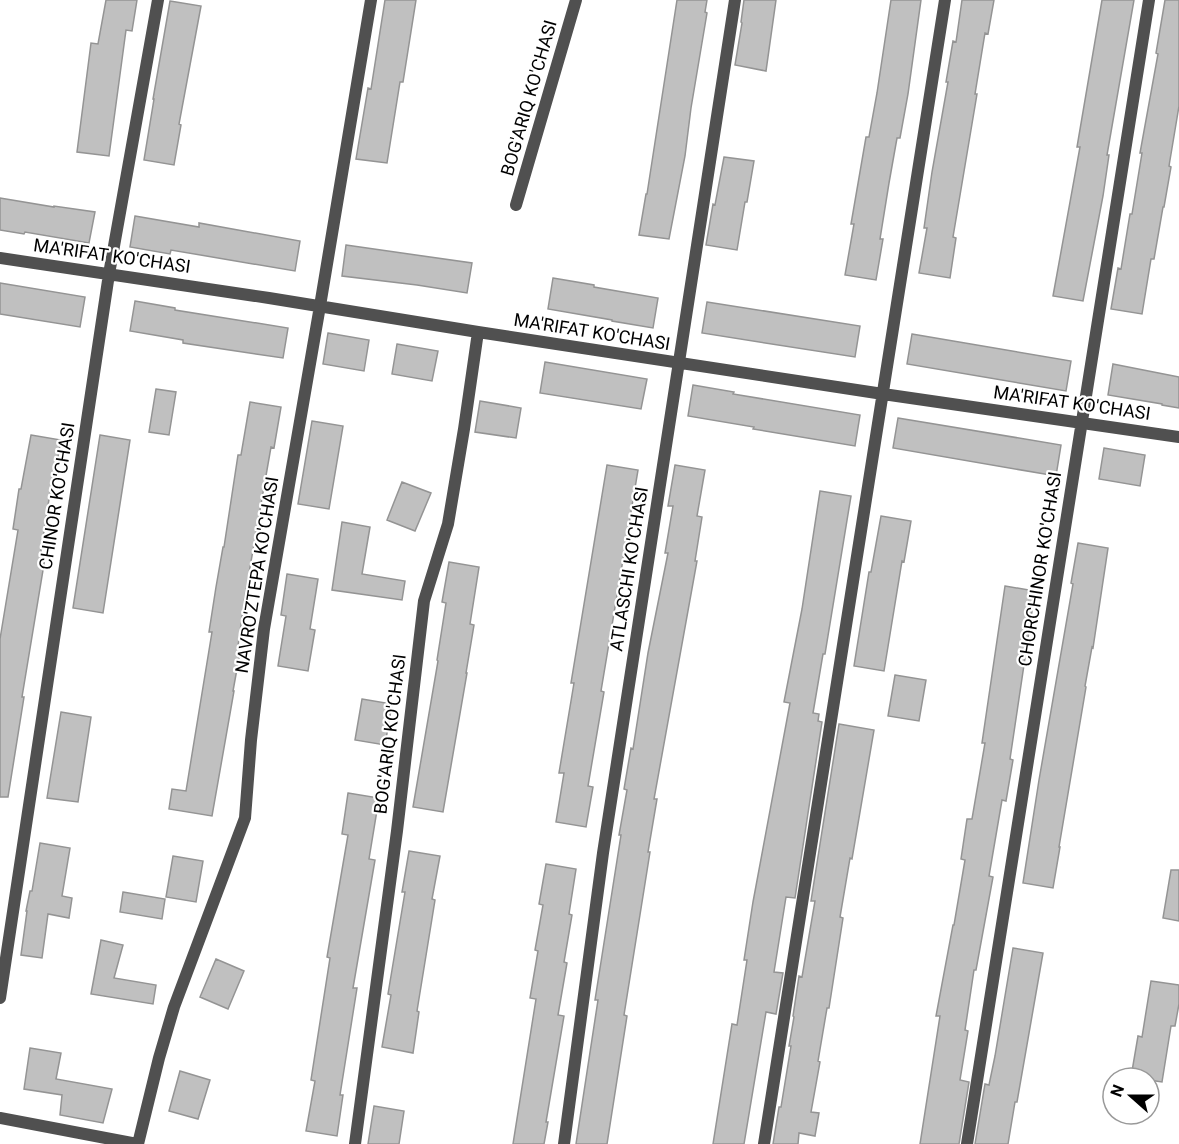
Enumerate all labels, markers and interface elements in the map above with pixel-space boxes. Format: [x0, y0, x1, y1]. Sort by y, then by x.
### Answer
street label: BOG'ARIQ KO'CHASI [496, 18, 561, 178]
street label: MA'RIFAT KO'CHASI [32, 234, 192, 277]
street label: MA'RIFAT KO'CHASI [512, 309, 672, 354]
street label: MA'RIFAT KO'CHASI [992, 381, 1152, 424]
street label: CHINOR KO'CHASI [34, 421, 79, 571]
street label: CHORCHINOR KO'CHASI [1014, 470, 1065, 668]
street label: NAVRO'ZTEPA KO'CHASI [231, 475, 282, 675]
street label: ATLASCHI KO'CHASI [605, 485, 652, 653]
street label: BOG'ARIQ KO'CHASI [369, 653, 410, 815]
north arrow [1101, 1066, 1161, 1126]
text: N [1107, 1082, 1128, 1099]

